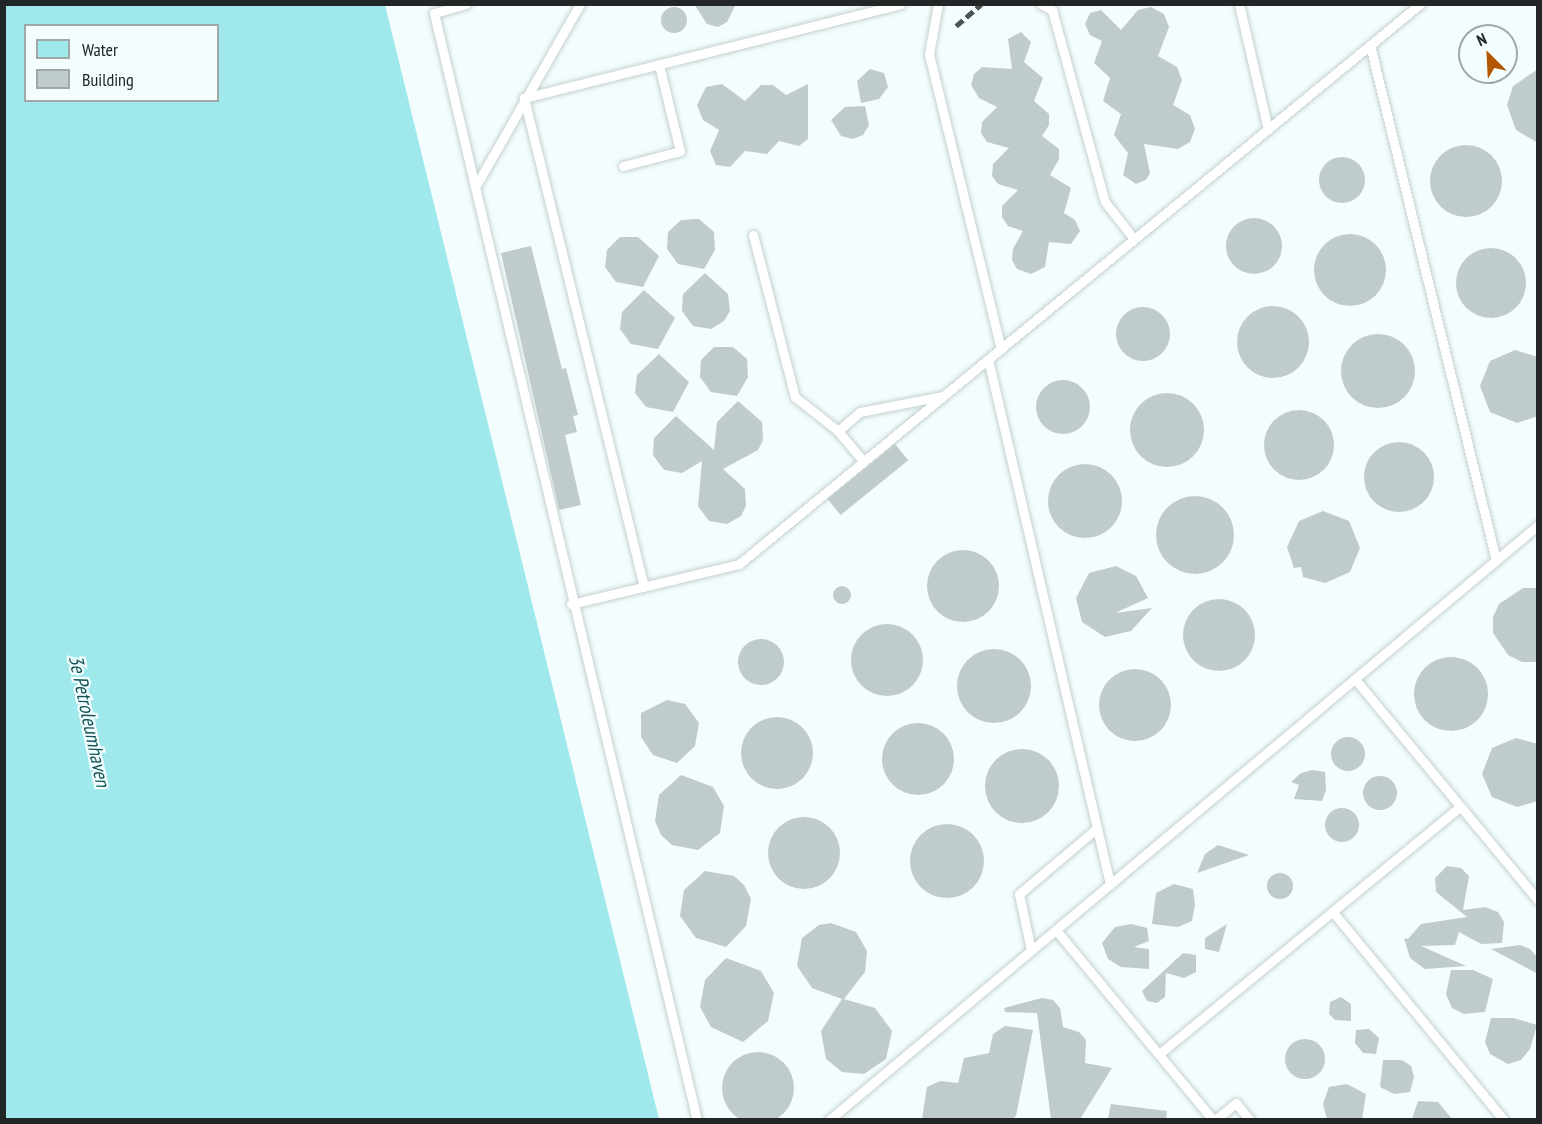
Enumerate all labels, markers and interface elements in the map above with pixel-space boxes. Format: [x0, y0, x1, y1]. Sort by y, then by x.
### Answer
legend [24, 24, 219, 102]
north arrow [1458, 24, 1518, 84]
text: N [1473, 28, 1489, 50]
text: Water [82, 38, 118, 61]
text: Building [82, 68, 134, 91]
water label: 3e Petroleumhaven [63, 653, 115, 789]

